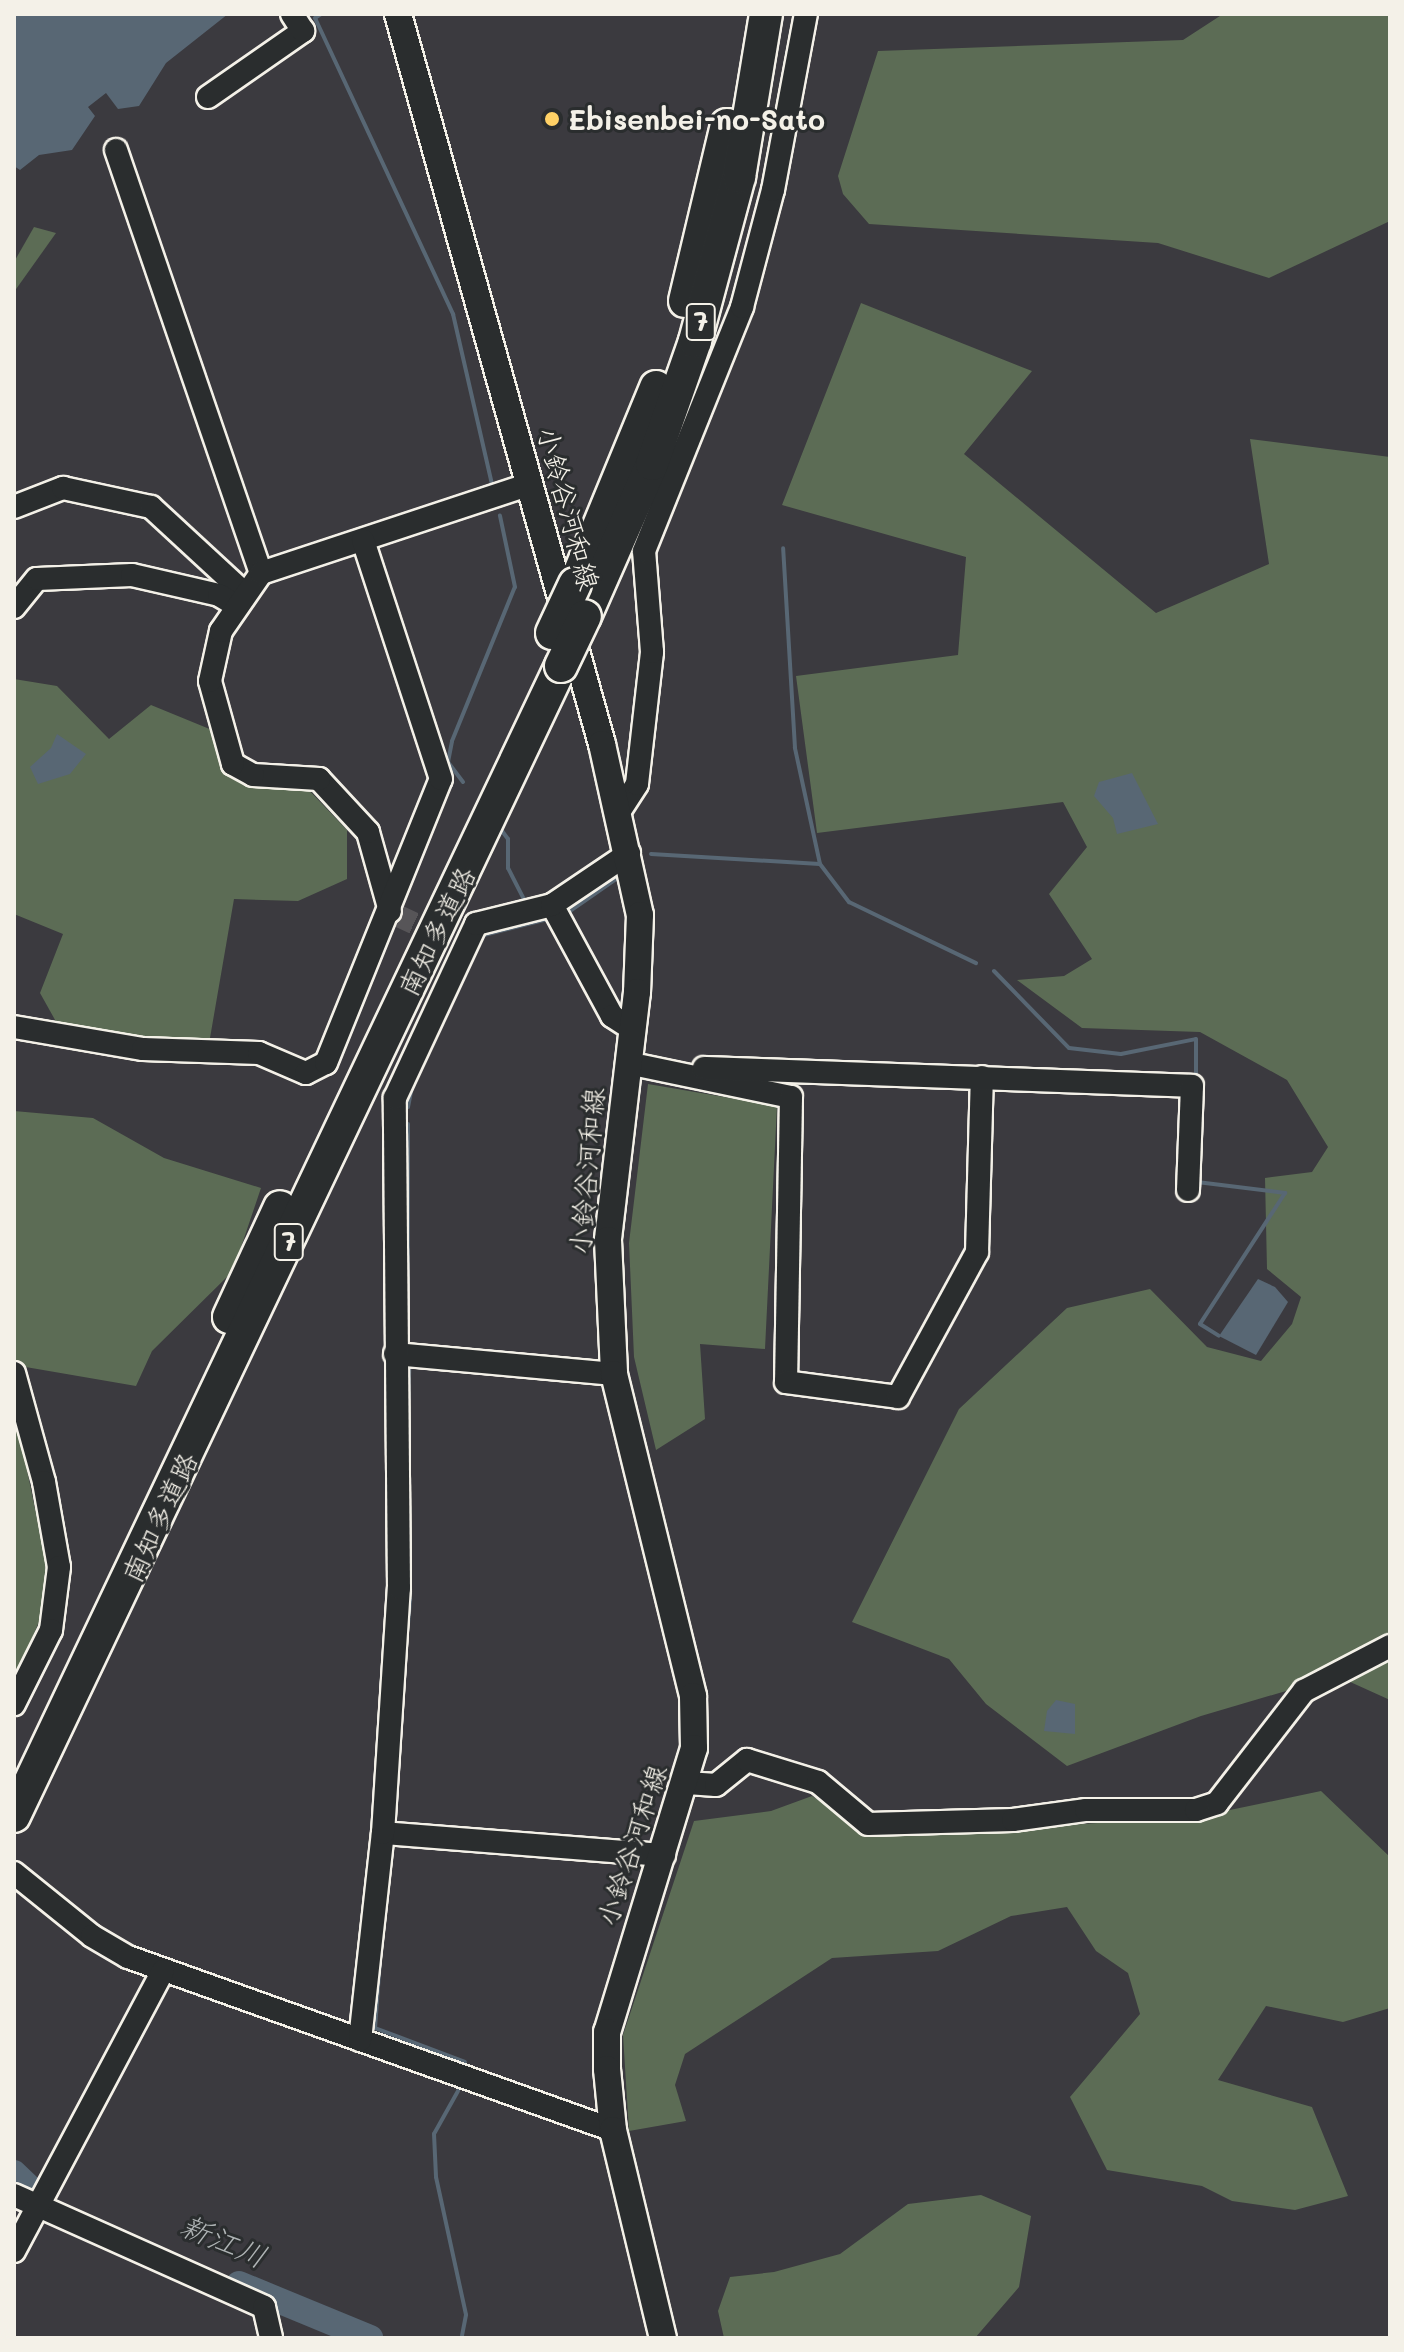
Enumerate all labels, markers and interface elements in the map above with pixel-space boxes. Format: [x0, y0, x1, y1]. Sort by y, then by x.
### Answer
place label: Ebisenbei-no-Sato [568, 102, 825, 136]
marker: Ebisenbei-no-Sato [543, 110, 561, 128]
road number: 7 [685, 300, 717, 344]
street label: 小鈴谷河和線 [531, 423, 607, 593]
street label: 南知多道路 [390, 861, 482, 1001]
street label: 小鈴谷河和線 [562, 1086, 610, 1256]
road number: 7 [273, 1220, 305, 1264]
street label: 南知多道路 [114, 1446, 204, 1588]
street label: 小鈴谷河和線 [589, 1760, 673, 1930]
water label: 新江川 [176, 2206, 272, 2274]

